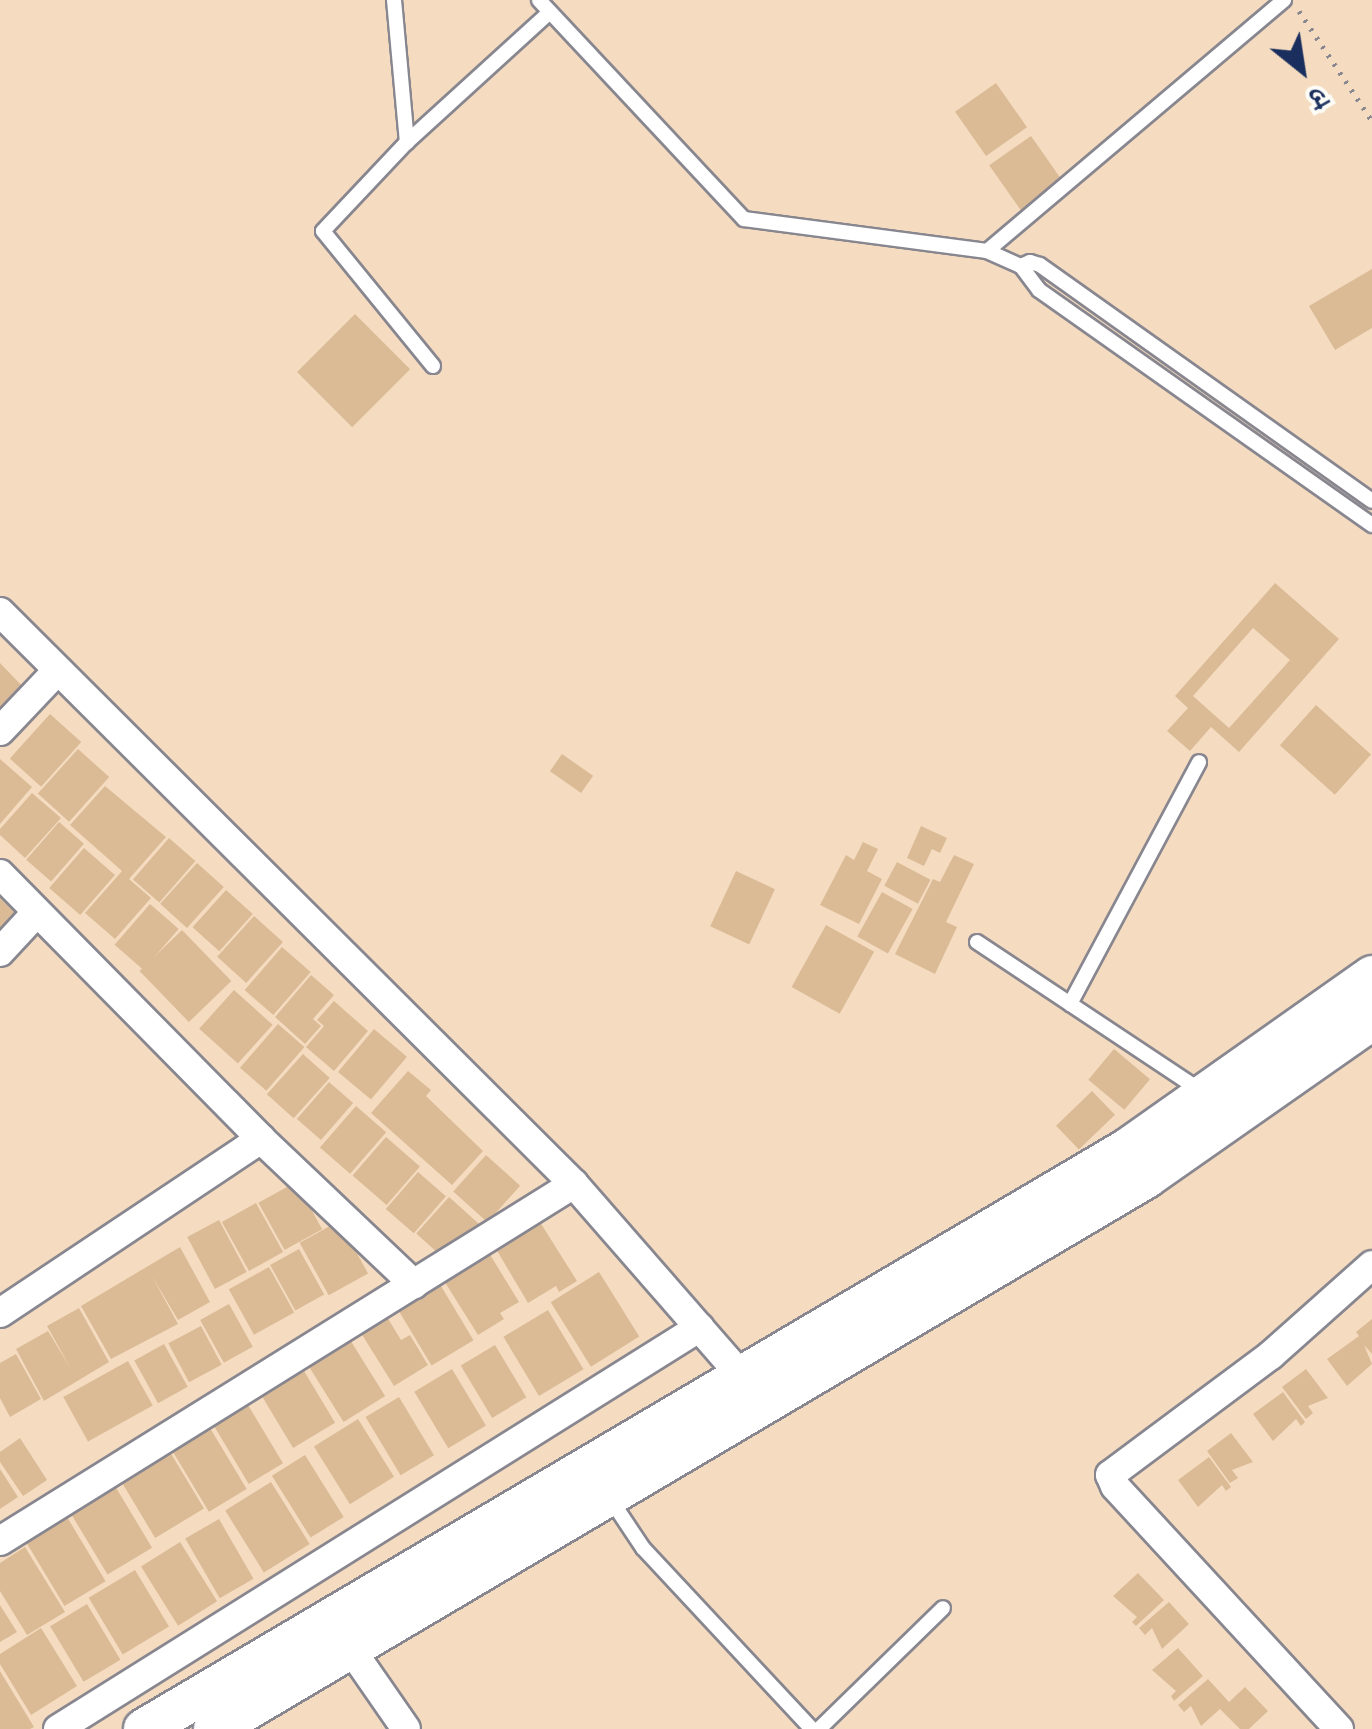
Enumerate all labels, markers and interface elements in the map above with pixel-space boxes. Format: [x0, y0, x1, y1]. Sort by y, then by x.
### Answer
north arrow [1252, 20, 1352, 120]
text: उ [1300, 75, 1334, 117]

